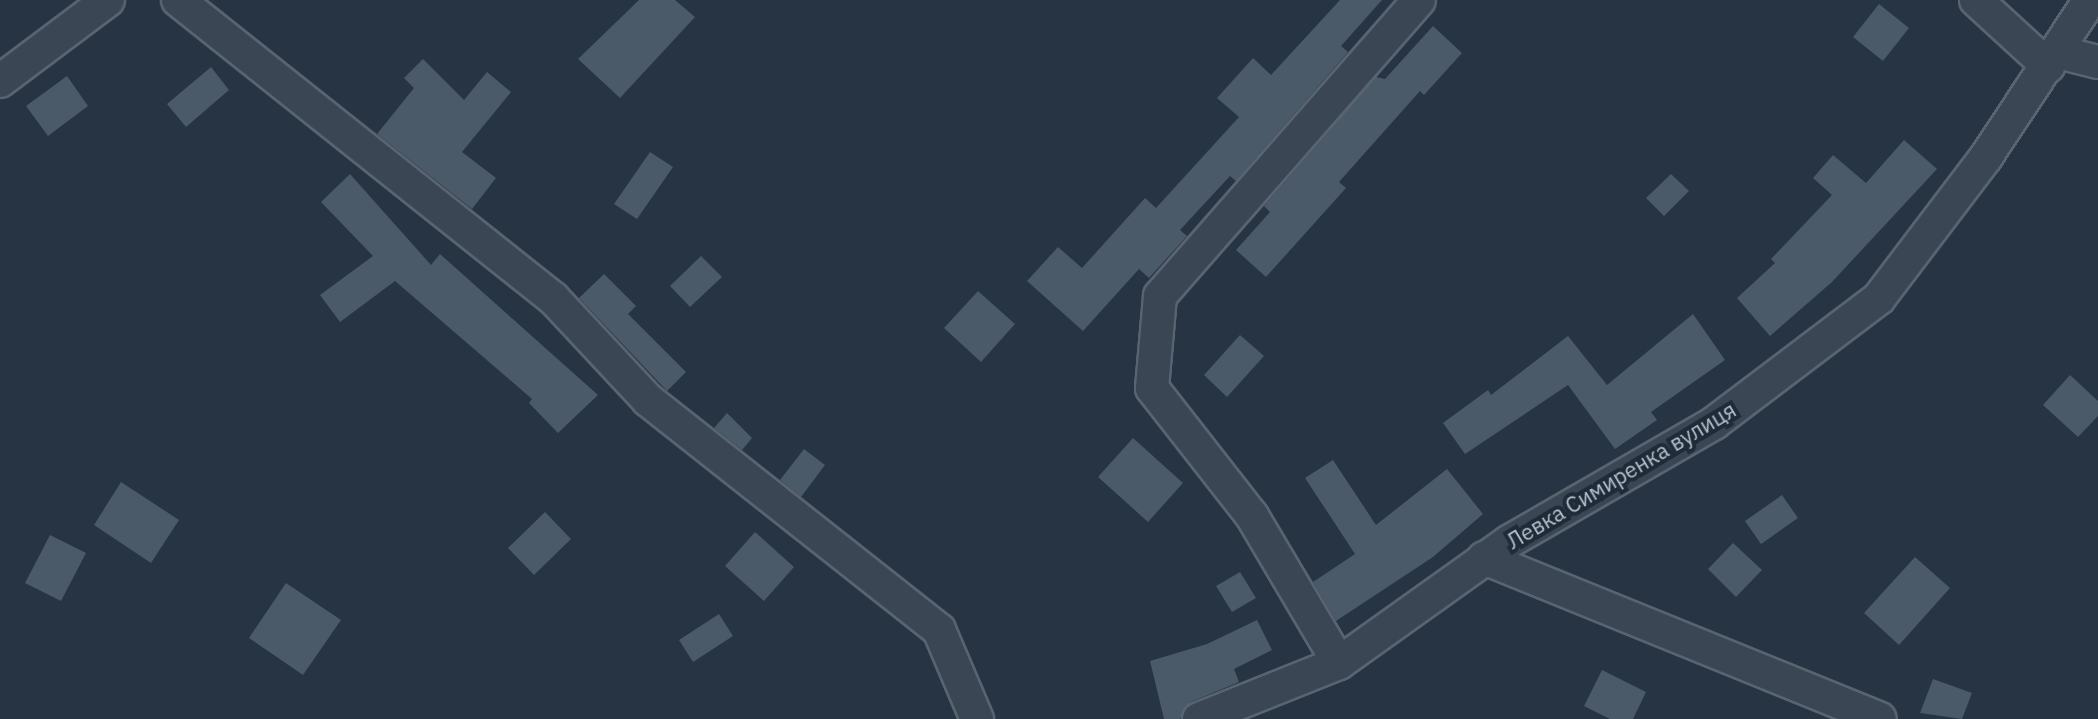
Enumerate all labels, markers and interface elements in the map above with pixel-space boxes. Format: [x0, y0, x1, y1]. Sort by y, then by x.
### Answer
street label: Левка Симиренка вулиця [1502, 396, 1740, 554]

